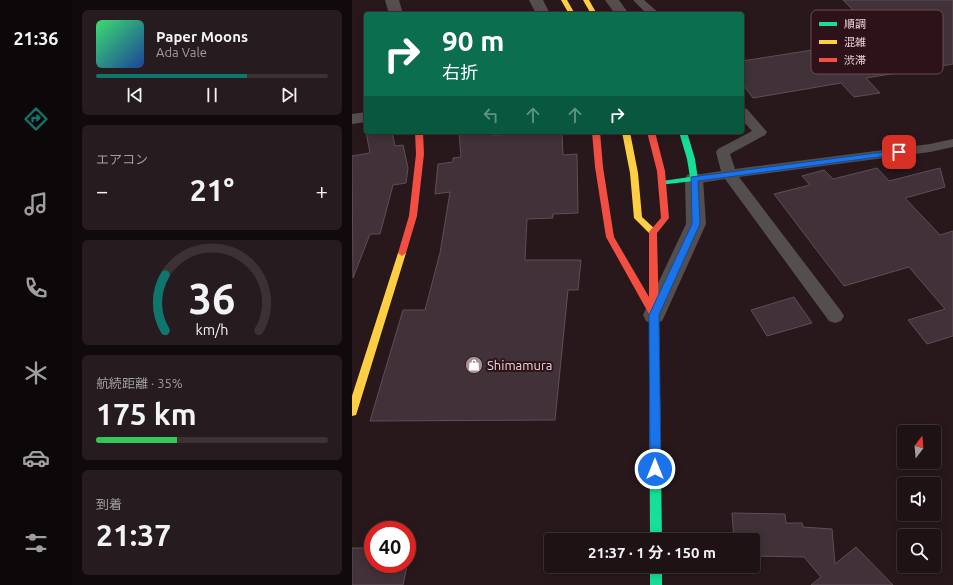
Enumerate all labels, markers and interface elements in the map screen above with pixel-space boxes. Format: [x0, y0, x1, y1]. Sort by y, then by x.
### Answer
legend [811, 10, 943, 74]
text: 順調 [844, 18, 866, 30]
text: 90 m [442, 25, 504, 56]
text: 21:36 [13, 28, 59, 48]
text: Paper Moons [156, 28, 248, 45]
icon: right [376, 28, 428, 80]
text: 混雑 [844, 36, 866, 48]
text: Ada Vale [156, 45, 207, 59]
text: 渋滞 [844, 54, 866, 66]
text: 右折 [442, 62, 478, 82]
icon: previous [124, 84, 146, 106]
icon: pause [201, 84, 223, 106]
icon: next [278, 84, 300, 106]
icon: left [480, 104, 502, 126]
icon: ahead [522, 104, 544, 126]
icon: ahead [564, 104, 586, 126]
icon: right [606, 104, 628, 126]
icon: directions [22, 105, 50, 133]
pin [882, 135, 916, 169]
icon: arrive [888, 141, 910, 163]
text: エアコン [96, 152, 148, 166]
text: 21° [190, 173, 234, 207]
text: − [96, 178, 108, 203]
text: + [316, 178, 328, 203]
icon: music [22, 190, 50, 218]
icon: phone [22, 274, 50, 302]
text: 36 [189, 274, 235, 321]
text: km/h [196, 321, 228, 337]
shop icon: Shimamura [464, 355, 484, 375]
place label: Shimamura [487, 358, 553, 372]
icon: climate [22, 359, 50, 387]
text: 航続距離 · 35% [96, 376, 183, 390]
text: 175 km [96, 397, 197, 431]
north arrow [897, 425, 941, 469]
map controls [897, 425, 941, 573]
icon: car [22, 444, 50, 472]
position arrow [634, 448, 676, 490]
button: sound [897, 477, 941, 521]
text: 到着 [96, 497, 122, 511]
text: 21:37 [96, 518, 171, 552]
speed limit sign: 40 [364, 521, 416, 573]
icon: filters [22, 529, 50, 557]
button: search [897, 529, 941, 573]
text: 21:37 · 1 分 · 150 m [588, 544, 716, 561]

